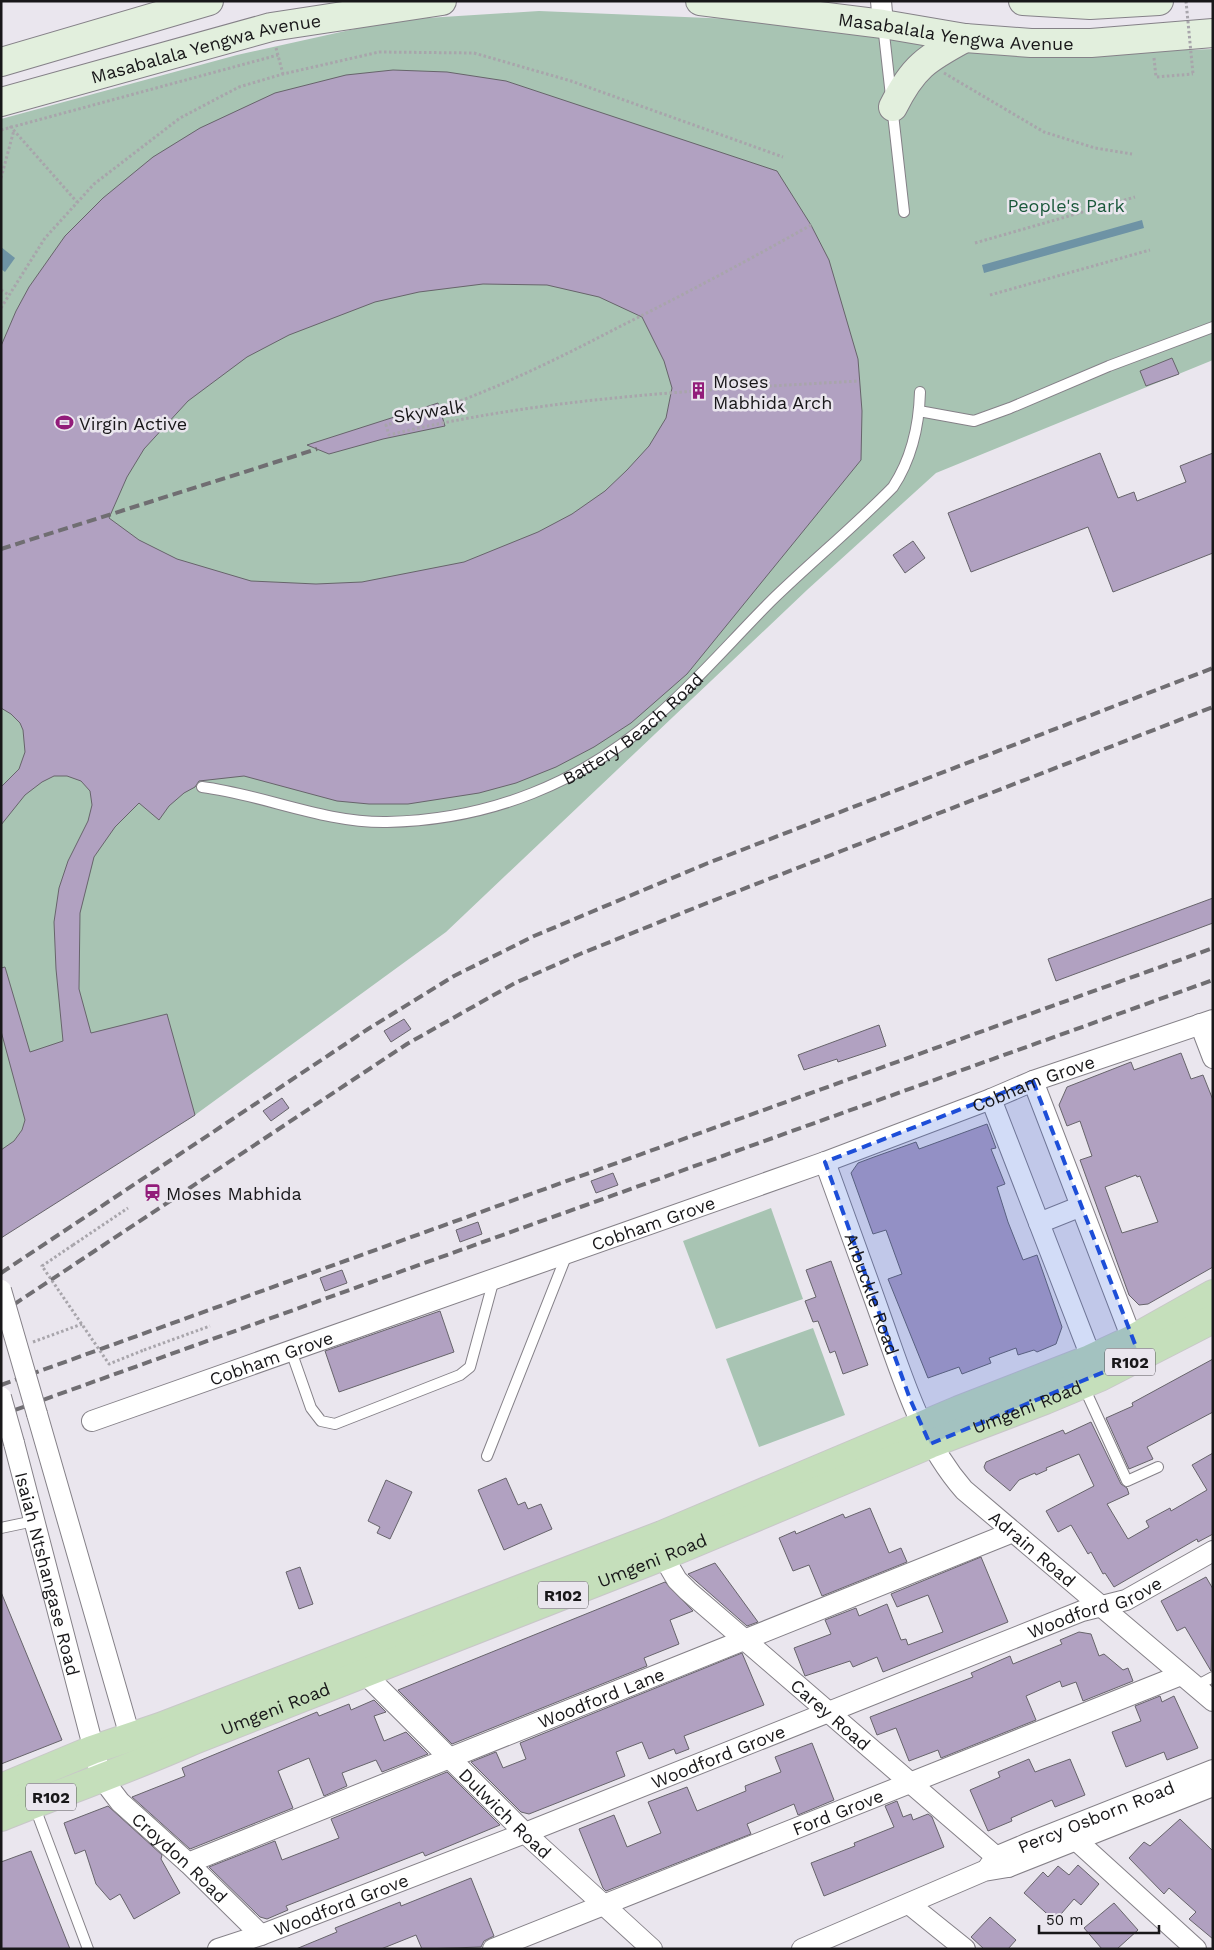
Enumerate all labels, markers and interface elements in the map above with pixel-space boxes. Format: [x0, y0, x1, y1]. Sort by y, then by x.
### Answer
street label: Masabalala Yengwa Avenue [837, 8, 1074, 53]
street label: Masabalala Yengwa Avenue [88, 9, 322, 87]
park label: People's Park [1007, 195, 1125, 216]
place label: Moses Mabhida Arch [713, 371, 832, 413]
building icon: Moses Mabhida Arch [689, 381, 709, 401]
street label: Skywalk [392, 395, 466, 427]
sports icon: Virgin Active [55, 413, 75, 433]
place label: Virgin Active [79, 413, 187, 434]
street label: Battery Beach Road [559, 668, 707, 789]
street label: Cobham Grove [969, 1050, 1097, 1116]
station icon: Moses Mabhida [142, 1183, 162, 1203]
place label: Moses Mabhida [166, 1183, 302, 1204]
street label: Cobham Grove [588, 1191, 718, 1254]
street label: Arbuckle Road [841, 1230, 904, 1358]
street label: Cobham Grove [206, 1326, 336, 1389]
road number: R102 [1105, 1348, 1155, 1375]
street label: Umgeni Road [969, 1375, 1085, 1437]
street label: Isaiah Ntshangase Road [11, 1470, 85, 1678]
street label: Adrain Road [985, 1506, 1080, 1591]
street label: Umgeni Road [594, 1528, 710, 1591]
street label: Woodford Grove [1024, 1572, 1165, 1642]
road number: R102 [538, 1582, 588, 1608]
street label: Woodford Lane [535, 1663, 667, 1732]
street label: Carey Road [787, 1674, 875, 1754]
street label: Umgeni Road [217, 1677, 333, 1739]
street label: Woodford Grove [648, 1720, 788, 1792]
street label: Dulwich Road [455, 1763, 556, 1863]
street label: Percy Osborn Road [1014, 1776, 1177, 1857]
road number: R102 [26, 1784, 76, 1810]
street label: Ford Grove [789, 1784, 886, 1839]
street label: Croydon Road [128, 1808, 232, 1907]
street label: Woodford Grove [271, 1869, 411, 1940]
scale bar [1039, 1902, 1159, 1934]
text: 50 m [1046, 1911, 1083, 1929]

